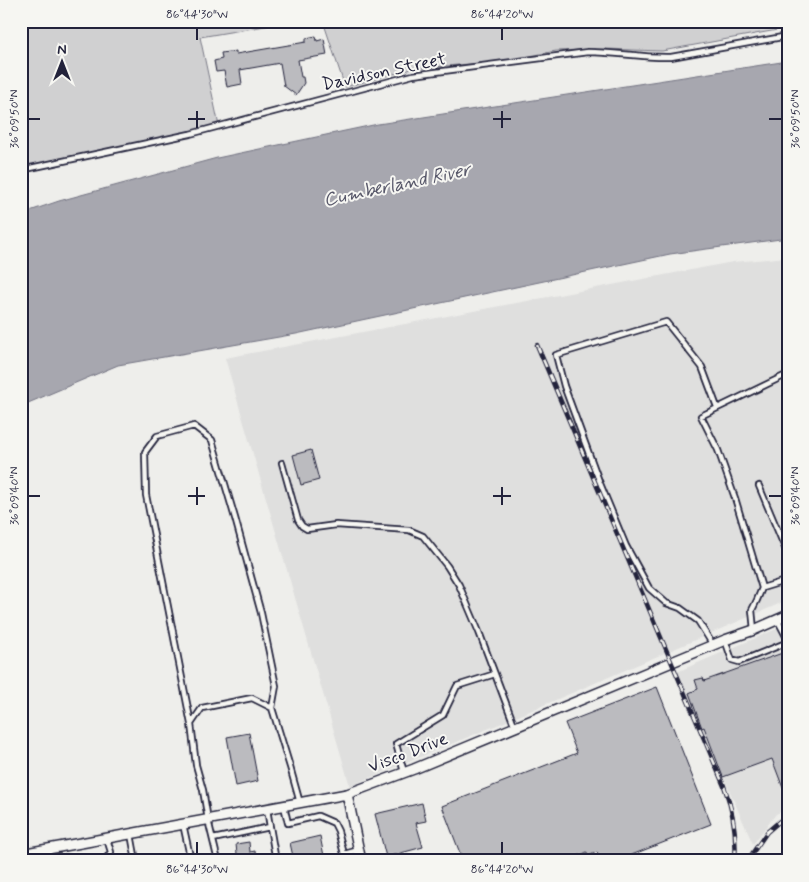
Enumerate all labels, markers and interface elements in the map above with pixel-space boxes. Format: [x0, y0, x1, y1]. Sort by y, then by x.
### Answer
text: 86°44'30"W [166, 7, 228, 23]
text: 86°44'20"W [471, 7, 533, 23]
north arrow [38, 38, 88, 88]
text: N [57, 41, 67, 59]
street label: Davidson Street [320, 47, 448, 97]
text: 36°09'50"N [7, 90, 23, 148]
text: 36°09'50"N [788, 90, 804, 148]
water label: Cumberland River [321, 157, 475, 213]
text: 36°09'40"N [7, 467, 23, 525]
text: 36°09'40"N [788, 467, 804, 525]
street label: Visco Drive [365, 727, 451, 779]
text: 86°44'30"W [166, 862, 228, 878]
text: 86°44'20"W [471, 862, 533, 878]

